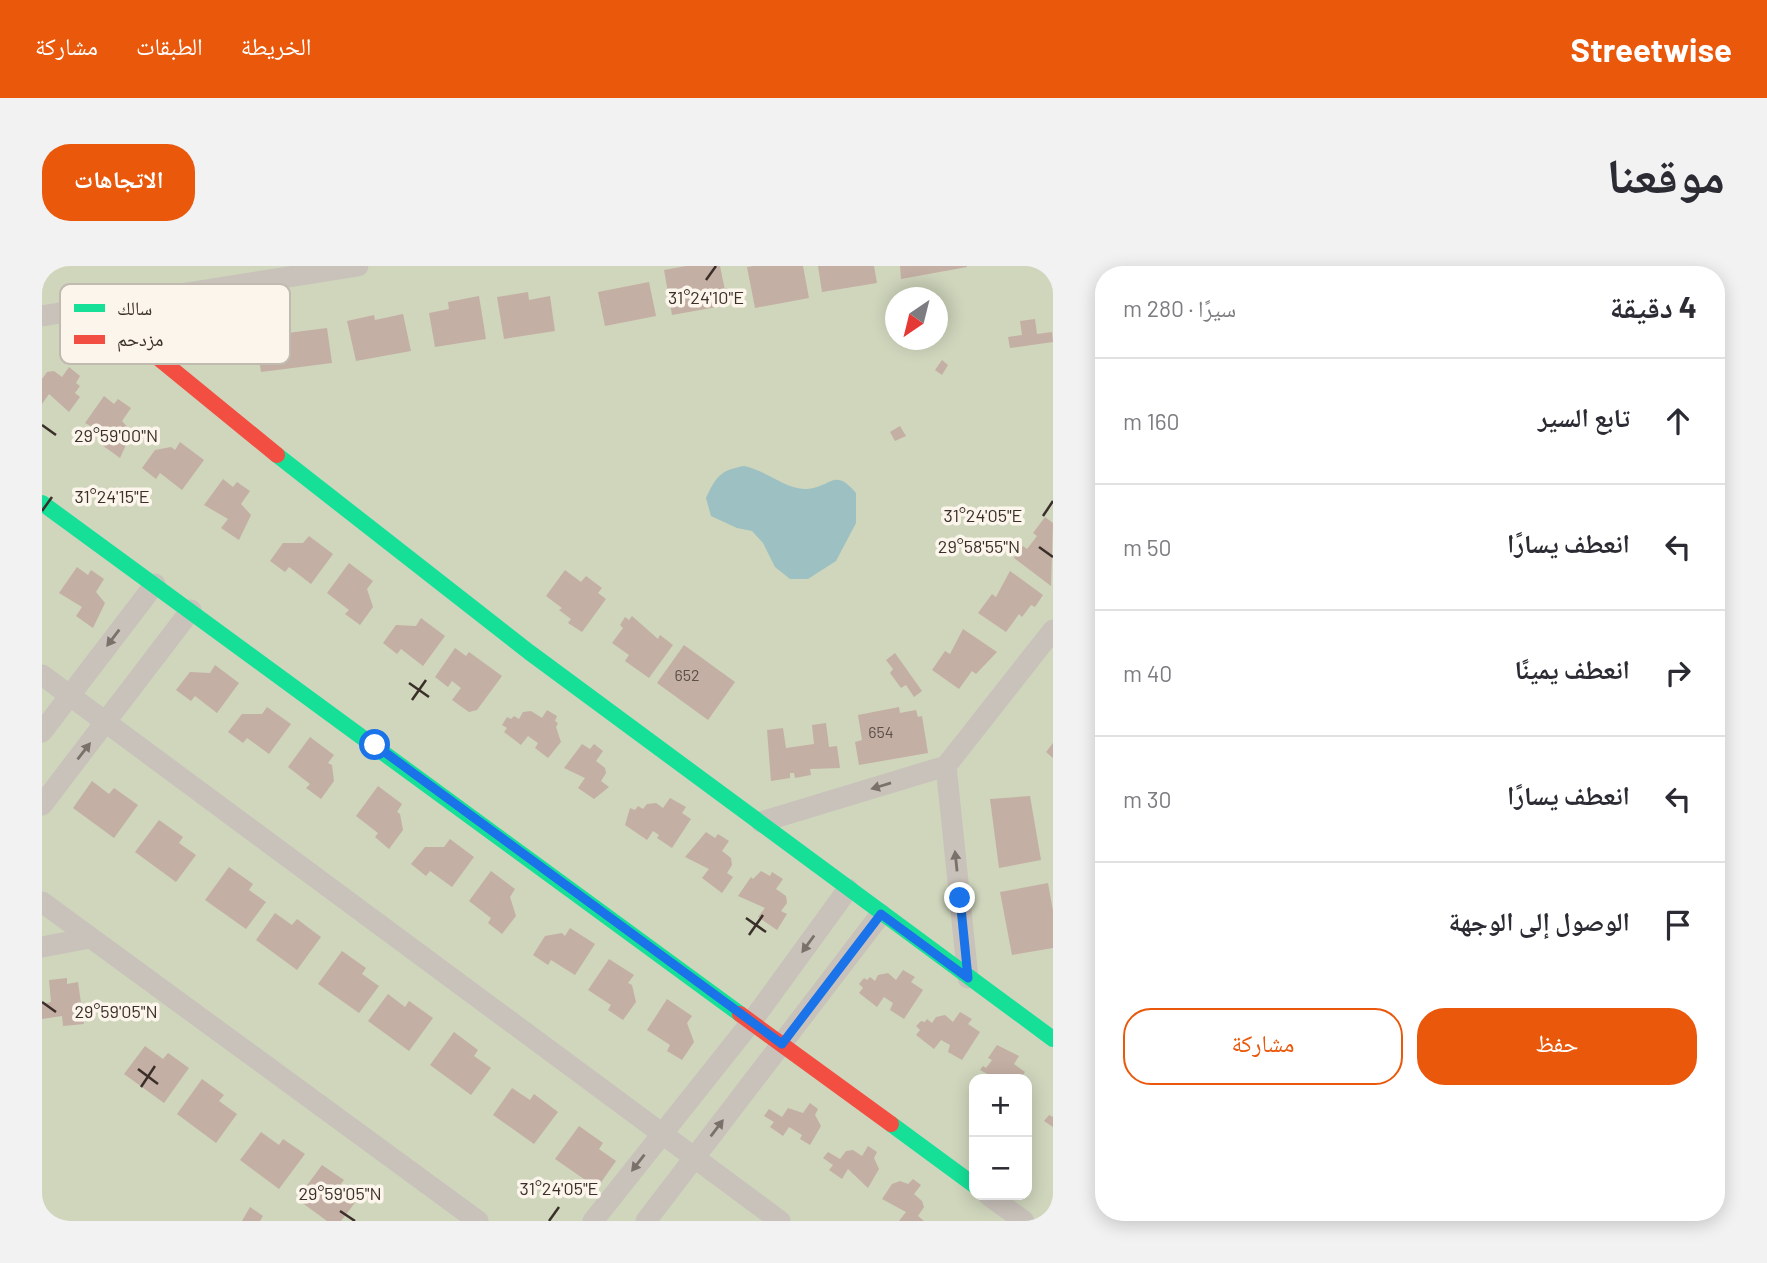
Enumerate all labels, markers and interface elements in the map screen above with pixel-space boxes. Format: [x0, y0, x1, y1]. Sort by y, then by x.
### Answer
text: Streetwise [1571, 29, 1732, 69]
text: مشاركة [35, 31, 98, 60]
text: الطبقات [136, 31, 203, 60]
text: الخريطة [241, 31, 311, 60]
button: الاتجاهات [42, 144, 195, 221]
text: موقعنا [1607, 144, 1725, 203]
legend [60, 284, 290, 364]
text: 31°24'10"E [668, 286, 744, 308]
north arrow [885, 287, 948, 350]
text: 4 دقيقة [1610, 288, 1697, 324]
text: سيرًا · 280 m [1123, 294, 1236, 322]
text: سالك [117, 296, 152, 319]
text: مزدحم [117, 327, 163, 352]
text: تابع السير [1538, 401, 1630, 432]
icon: ahead [1659, 402, 1697, 440]
text: 160 m [1123, 407, 1180, 435]
text: 29°59'00"N [74, 424, 158, 446]
text: 31°24'15"E [74, 485, 150, 507]
text: 31°24'05"E [943, 504, 1023, 526]
text: انعطف يسارًا [1507, 527, 1630, 558]
icon: left [1659, 528, 1697, 566]
text: 50 m [1123, 533, 1171, 561]
text: 29°58'55"N [938, 535, 1020, 557]
one-way arrow [107, 629, 121, 647]
text: انعطف يمينًا [1515, 653, 1630, 684]
icon: right [1659, 654, 1697, 692]
text: 40 m [1123, 659, 1172, 687]
house number: 652 [674, 665, 700, 684]
house number: 654 [868, 722, 894, 741]
route start [359, 729, 390, 760]
one-way arrow [76, 742, 91, 760]
text: انعطف يسارًا [1507, 779, 1630, 810]
icon: left [1659, 780, 1697, 818]
one-way arrow [870, 781, 891, 791]
text: 30 m [1123, 785, 1171, 813]
one-way arrow [951, 850, 962, 872]
route end [944, 882, 975, 913]
text: الوصول إلى الوجهة [1449, 905, 1630, 936]
icon: arrive [1659, 906, 1697, 944]
one-way arrow [801, 935, 815, 953]
text: 29°59'05"N [74, 1000, 158, 1022]
button: مشاركة [1123, 1008, 1403, 1085]
button: حفظ [1417, 1008, 1697, 1085]
map controls [969, 1074, 1032, 1200]
button: + [969, 1074, 1032, 1137]
one-way arrow [710, 1118, 724, 1137]
button: − [969, 1137, 1032, 1200]
one-way arrow [631, 1153, 646, 1171]
text: 31°24'05"E [519, 1177, 599, 1199]
text: 29°59'05"N [298, 1182, 382, 1204]

